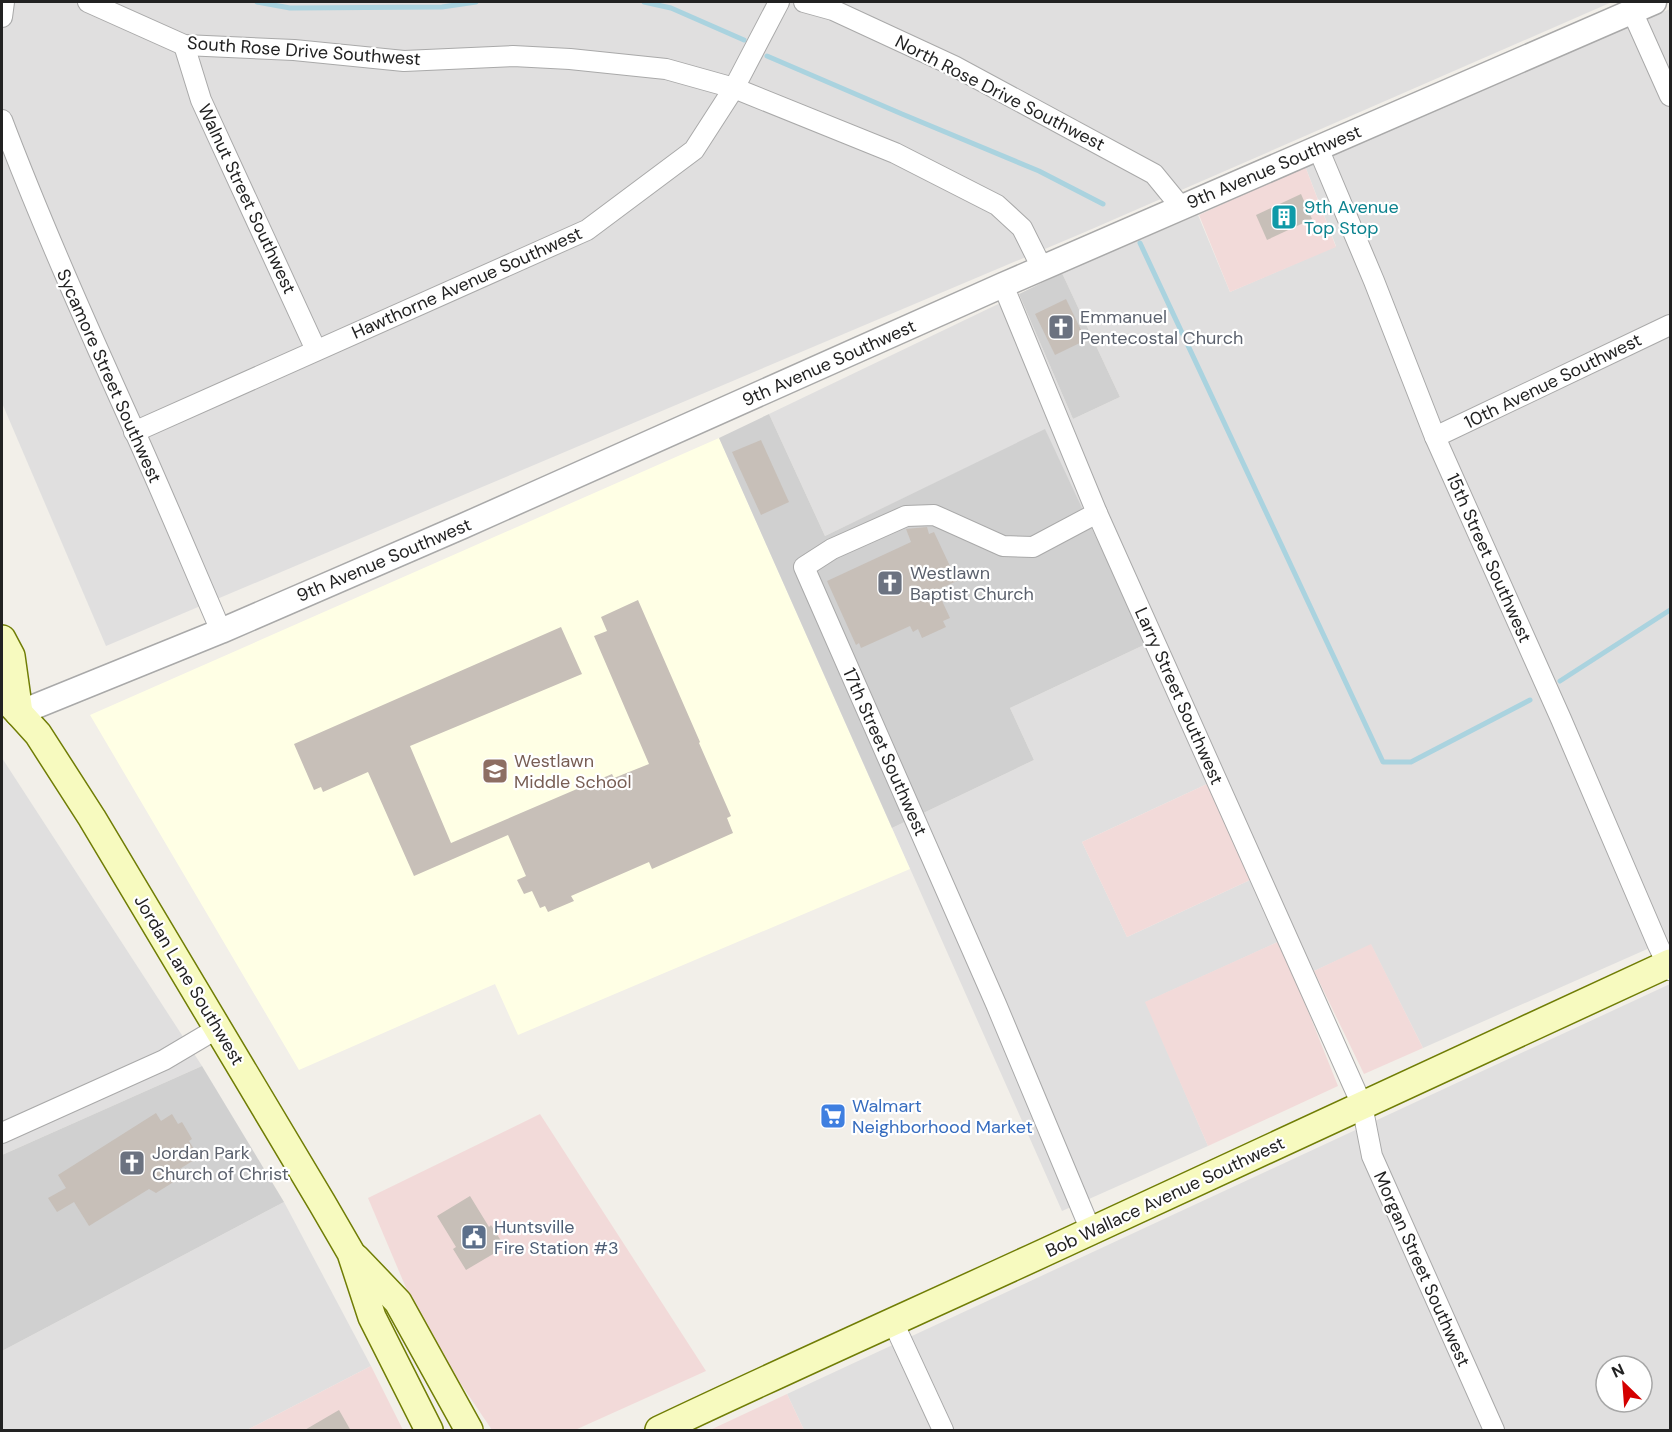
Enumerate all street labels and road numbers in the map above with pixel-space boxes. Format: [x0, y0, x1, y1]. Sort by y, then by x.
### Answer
street label: North Rose Drive Southwest [891, 30, 1109, 156]
street label: South Rose Drive Southwest [186, 31, 422, 71]
street label: Walnut Street Southwest [192, 100, 302, 298]
street label: 9th Avenue Southwest [1183, 119, 1365, 215]
street label: Hawthorne Avenue Southwest [348, 221, 586, 345]
street label: Sycamore Street Southwest [51, 265, 167, 487]
street label: 9th Avenue Southwest [738, 314, 920, 412]
street label: 10th Avenue Southwest [1460, 328, 1646, 434]
street label: 15th Street Southwest [1441, 470, 1537, 646]
street label: 9th Avenue Southwest [293, 512, 475, 608]
street label: Larry Street Southwest [1129, 604, 1229, 788]
street label: 17th Street Southwest [837, 664, 933, 840]
street label: Jordan Lane Southwest [129, 890, 249, 1070]
street label: Bob Wallace Avenue Southwest [1042, 1131, 1288, 1263]
street label: Morgan Street Southwest [1368, 1168, 1476, 1370]

